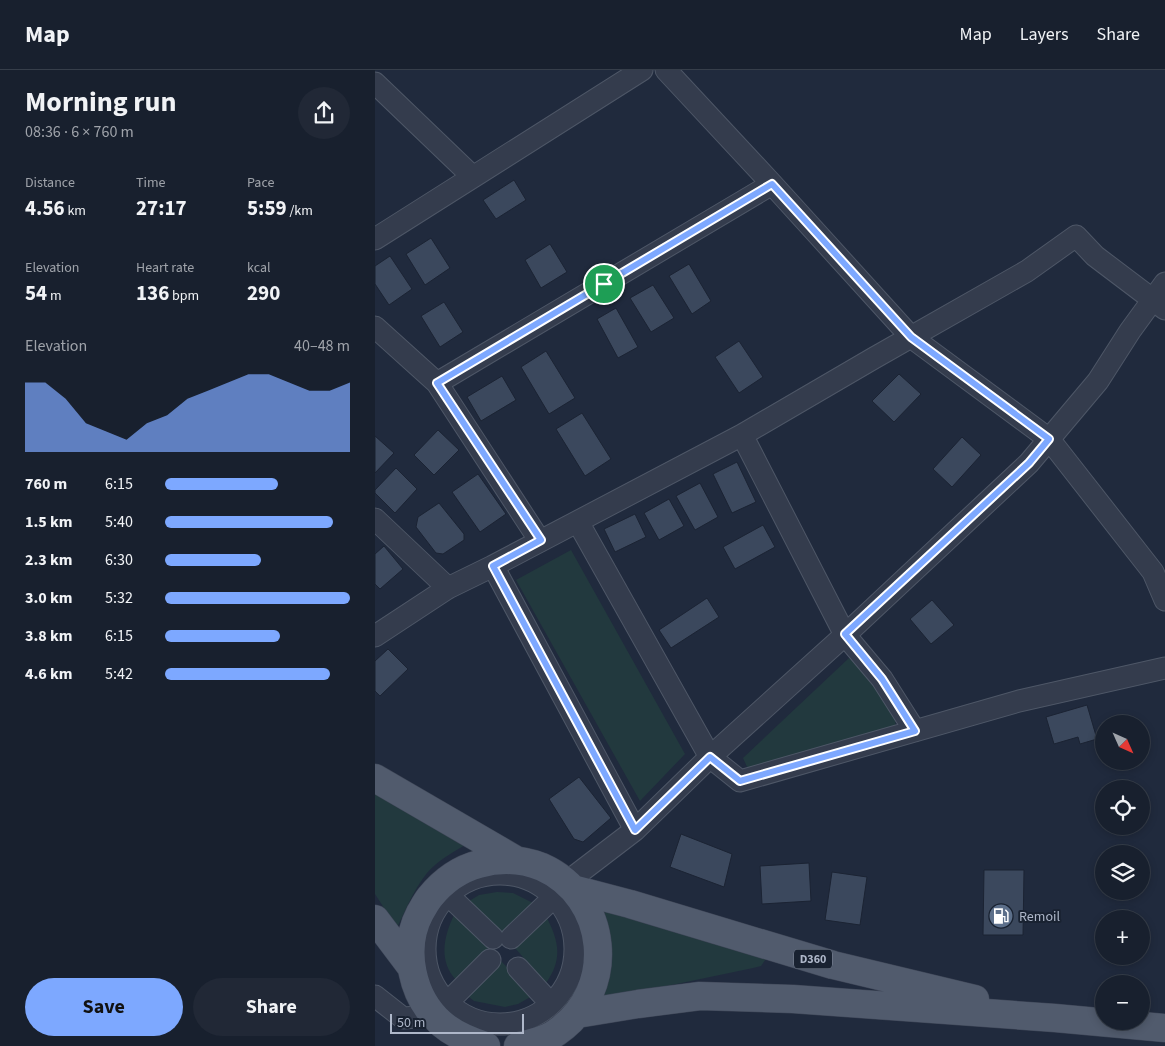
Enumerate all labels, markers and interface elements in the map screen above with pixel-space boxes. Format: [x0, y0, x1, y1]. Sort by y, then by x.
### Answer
text: Map [25, 17, 70, 52]
text: Map [960, 22, 992, 47]
text: Layers [1020, 22, 1069, 47]
text: Share [1097, 22, 1140, 47]
text: Morning run [25, 82, 176, 122]
button: share [298, 87, 350, 139]
text: 08:36 · 6 × 760 m [25, 121, 134, 143]
text: Distance [25, 173, 75, 193]
text: Time [136, 173, 166, 193]
text: Pace [247, 173, 274, 193]
text: 4.56 [25, 193, 65, 223]
text: 27:17 [136, 193, 187, 223]
text: 5:59 [247, 193, 287, 223]
text: km [65, 201, 86, 221]
text: /km [287, 201, 313, 221]
text: Elevation [25, 258, 80, 278]
text: Heart rate [136, 258, 194, 278]
text: kcal [247, 258, 271, 278]
pin [583, 263, 625, 305]
icon: arrive [590, 270, 618, 298]
text: 54 [25, 278, 47, 308]
text: 136 [136, 278, 169, 308]
text: 290 [247, 278, 280, 308]
text: m [47, 286, 62, 306]
text: bpm [169, 286, 199, 306]
text: Elevation [25, 335, 87, 357]
text: 40–48 m [294, 335, 350, 357]
text: 760 m [25, 473, 67, 495]
text: 6:15 [105, 473, 133, 495]
text: 1.5 km [25, 511, 72, 533]
text: 5:40 [105, 511, 133, 533]
text: 2.3 km [25, 549, 72, 571]
text: 6:30 [105, 549, 133, 571]
text: 3.0 km [25, 587, 72, 609]
text: 5:32 [105, 587, 133, 609]
text: 3.8 km [25, 625, 72, 647]
text: 6:15 [105, 625, 133, 647]
text: 4.6 km [25, 663, 72, 685]
text: 5:42 [105, 663, 133, 685]
north arrow [1095, 715, 1150, 770]
map controls [1095, 715, 1150, 1030]
button: locate [1095, 780, 1150, 835]
button: layers [1095, 845, 1150, 900]
fuel station icon: Remoil [988, 903, 1014, 929]
place label: Remoil [1019, 907, 1060, 927]
button: + [1095, 910, 1150, 965]
road number: D360 [794, 950, 832, 969]
button: − [1095, 975, 1150, 1030]
button: Save [25, 978, 183, 1036]
button: Share [193, 978, 350, 1036]
scale bar [390, 1011, 524, 1034]
text: 50 m [397, 1013, 425, 1033]

